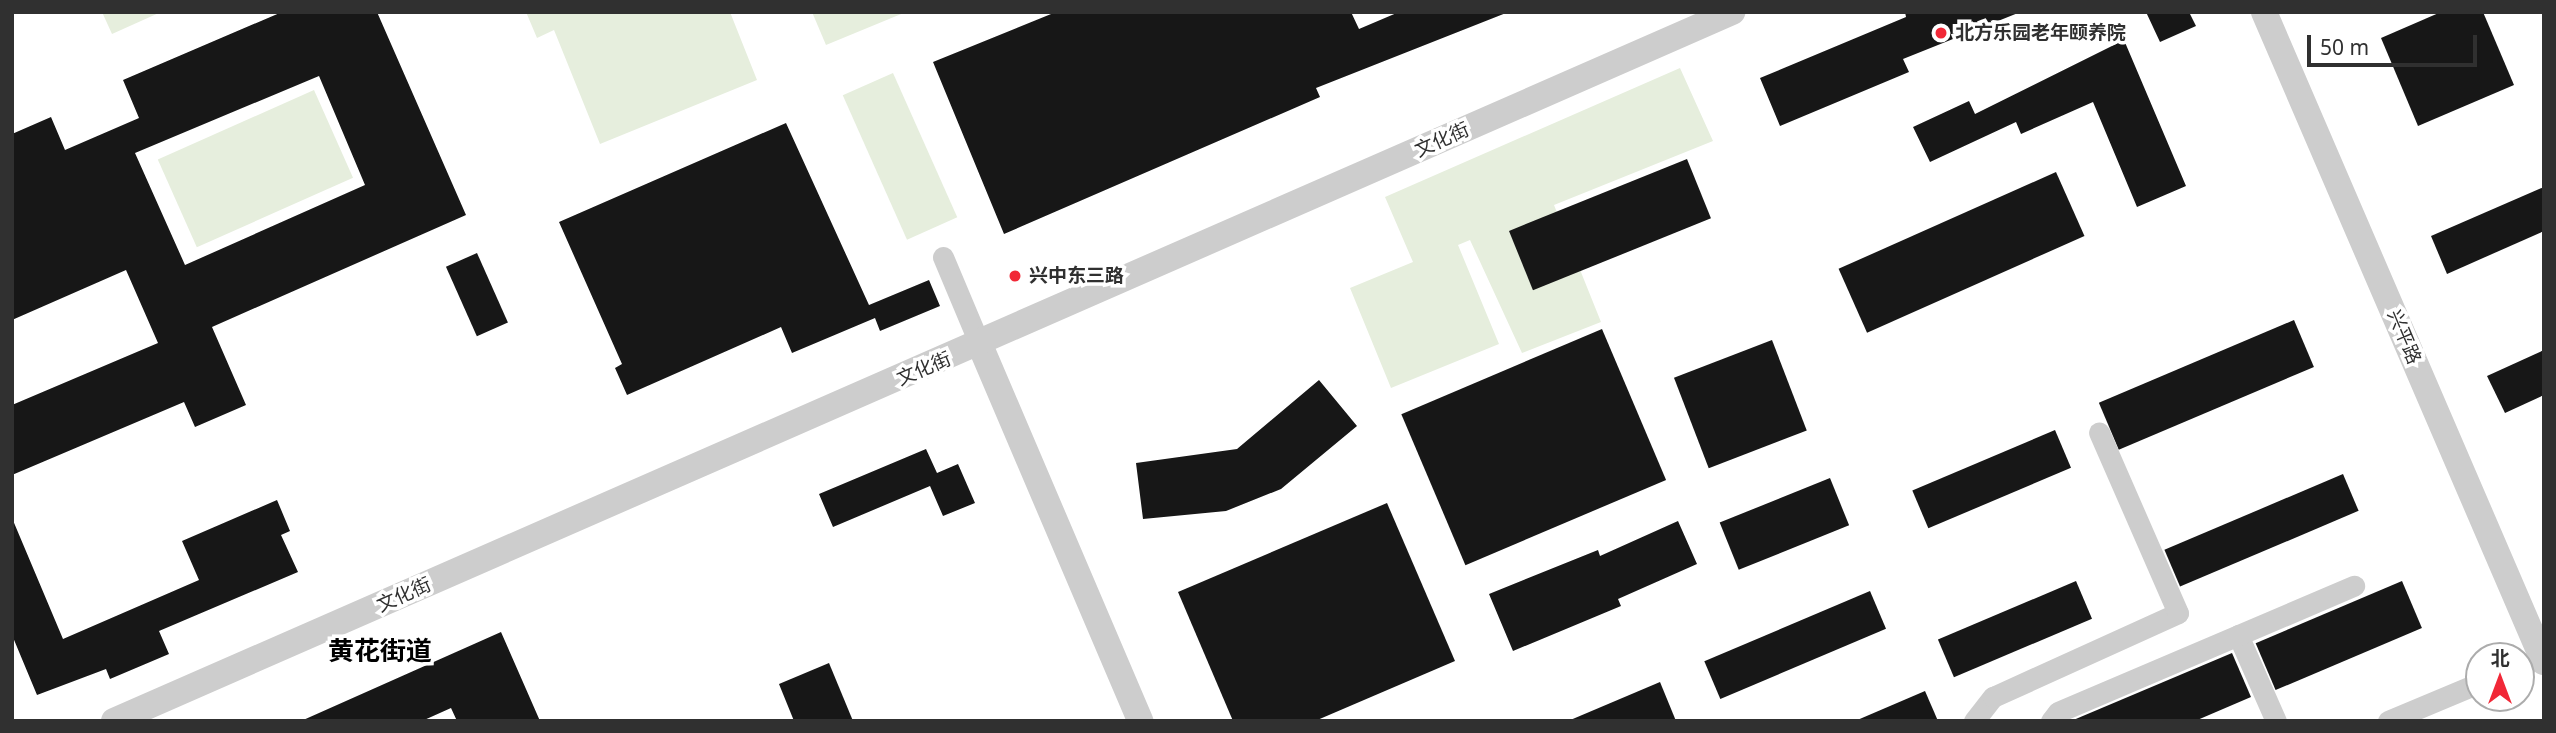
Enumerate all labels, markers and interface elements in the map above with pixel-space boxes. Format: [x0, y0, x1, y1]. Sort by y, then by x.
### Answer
scale bar [2311, 21, 2481, 65]
place label: 北方乐园老年颐养院 [1955, 22, 2126, 44]
marker: 北方乐园老年颐养院 [1933, 25, 1949, 41]
text: 50 m [2320, 33, 2369, 61]
street label: 文化街 [1411, 118, 1473, 162]
place label: 兴中东三路 [1029, 265, 1124, 287]
marker: 兴中东三路 [1007, 268, 1023, 284]
street label: 兴平路 [2382, 306, 2426, 368]
street label: 文化街 [893, 347, 955, 391]
street label: 文化街 [373, 573, 435, 617]
district label: 黄花街道 [328, 635, 432, 667]
north arrow [2465, 642, 2535, 712]
text: 北 [2490, 645, 2510, 671]

